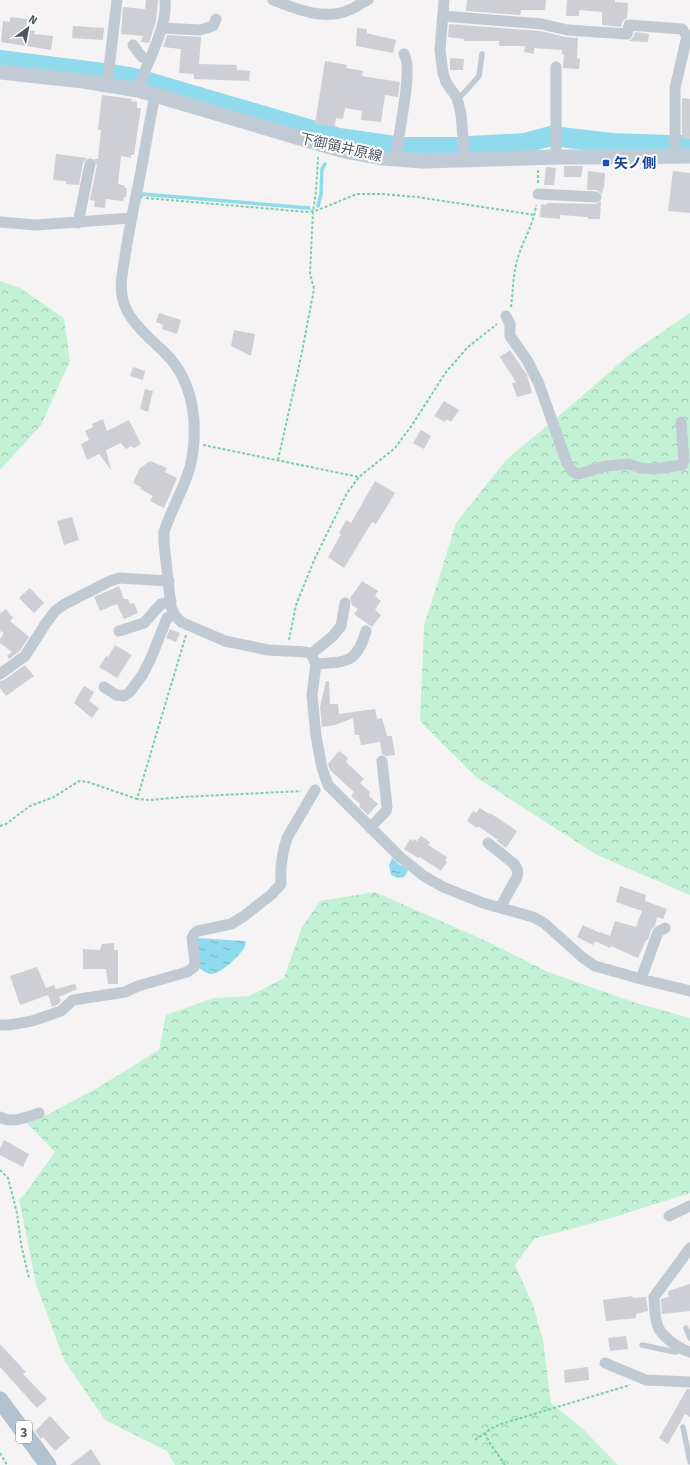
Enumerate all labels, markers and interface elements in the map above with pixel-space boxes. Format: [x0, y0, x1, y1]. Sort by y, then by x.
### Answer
north arrow [8, 8, 48, 48]
text: N [26, 12, 40, 27]
street label: 下御領井原線 [298, 130, 384, 165]
place label: 矢ノ側 [614, 155, 656, 172]
marker: 矢ノ側 [601, 158, 611, 168]
road number: 3 [16, 1421, 32, 1443]

